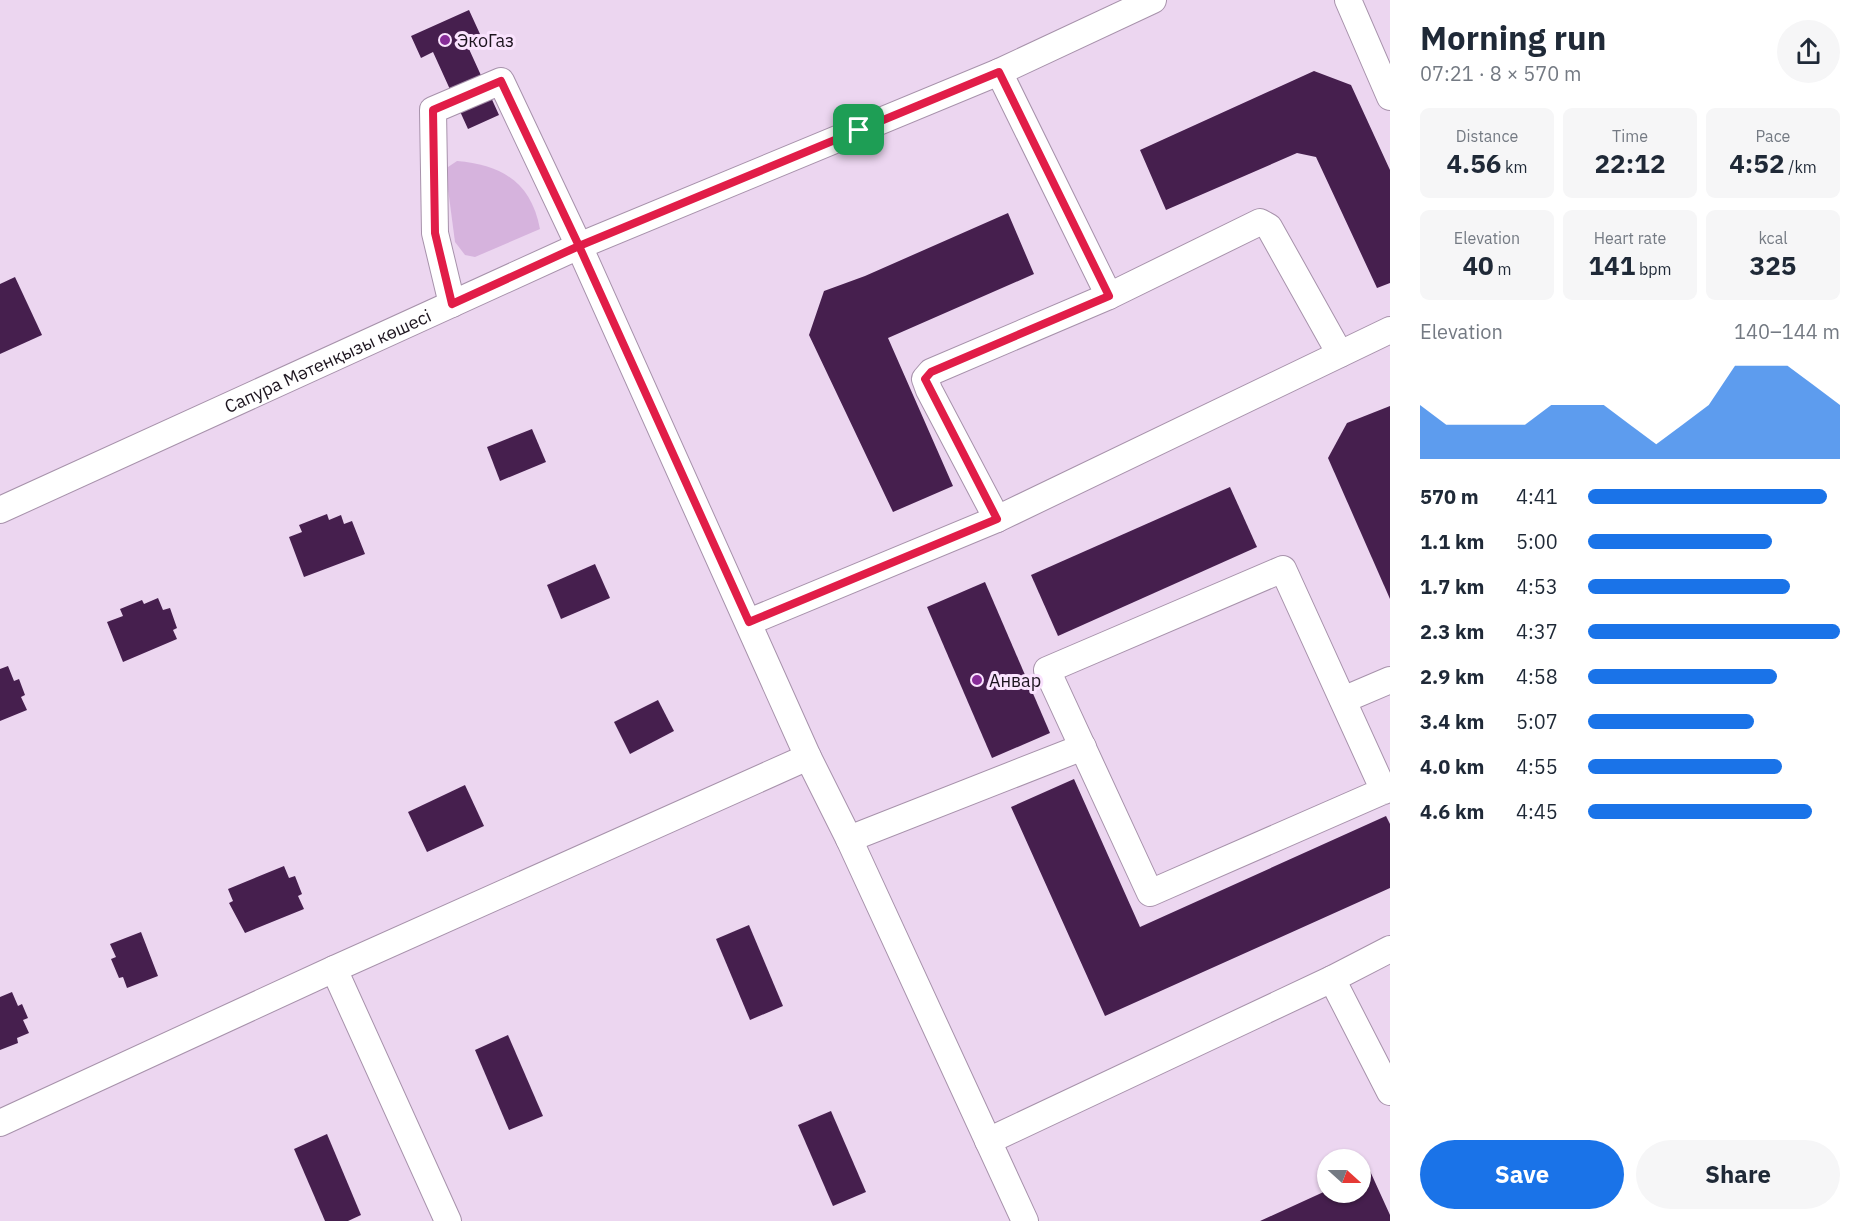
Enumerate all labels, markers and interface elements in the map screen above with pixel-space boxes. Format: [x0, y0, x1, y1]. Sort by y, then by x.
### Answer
text: Morning run [1420, 16, 1606, 59]
button: share [1777, 20, 1840, 83]
place label: ЭкоГаз [457, 29, 514, 52]
marker: ЭкоГаз [438, 33, 452, 47]
text: 07:21 · 8 × 570 m [1420, 60, 1581, 87]
pin [833, 104, 884, 155]
icon: arrive [842, 113, 875, 146]
text: Distance [1456, 126, 1518, 146]
text: Time [1612, 126, 1648, 146]
text: Pace [1756, 126, 1790, 146]
text: 4.56 [1446, 146, 1501, 180]
text: 22:12 [1595, 146, 1665, 180]
text: 4:52 [1729, 146, 1785, 180]
text: km [1501, 157, 1528, 177]
text: /km [1785, 157, 1817, 177]
text: Elevation [1454, 228, 1520, 248]
text: Heart rate [1594, 228, 1666, 248]
text: kcal [1758, 228, 1788, 248]
text: 40 [1463, 248, 1494, 282]
text: 141 [1588, 248, 1635, 282]
text: 325 [1750, 248, 1796, 282]
text: m [1494, 259, 1511, 279]
text: bpm [1635, 259, 1672, 279]
street label: Сапура Мәтенқызы көшесі [221, 304, 434, 418]
text: Elevation [1420, 318, 1503, 345]
text: 140–144 m [1734, 318, 1840, 345]
text: 570 m [1420, 483, 1479, 510]
text: 4:41 [1516, 483, 1558, 510]
text: 1.1 km [1420, 528, 1484, 555]
text: 5:00 [1516, 528, 1558, 555]
text: 1.7 km [1420, 573, 1484, 600]
text: 4:53 [1516, 573, 1558, 600]
text: 2.3 km [1420, 618, 1484, 645]
text: 4:37 [1516, 618, 1558, 645]
text: 2.9 km [1420, 663, 1484, 690]
text: 4:58 [1516, 663, 1558, 690]
place label: Анвар [989, 669, 1041, 692]
marker: Анвар [970, 673, 984, 687]
text: 3.4 km [1420, 708, 1484, 735]
text: 5:07 [1516, 708, 1558, 735]
text: 4.0 km [1420, 753, 1484, 780]
text: 4:55 [1516, 753, 1558, 780]
text: 4.6 km [1420, 798, 1484, 825]
text: 4:45 [1516, 798, 1558, 825]
button: Save [1420, 1140, 1624, 1209]
button: Share [1636, 1140, 1840, 1209]
north arrow [1317, 1149, 1371, 1203]
map controls [1317, 1149, 1371, 1203]

